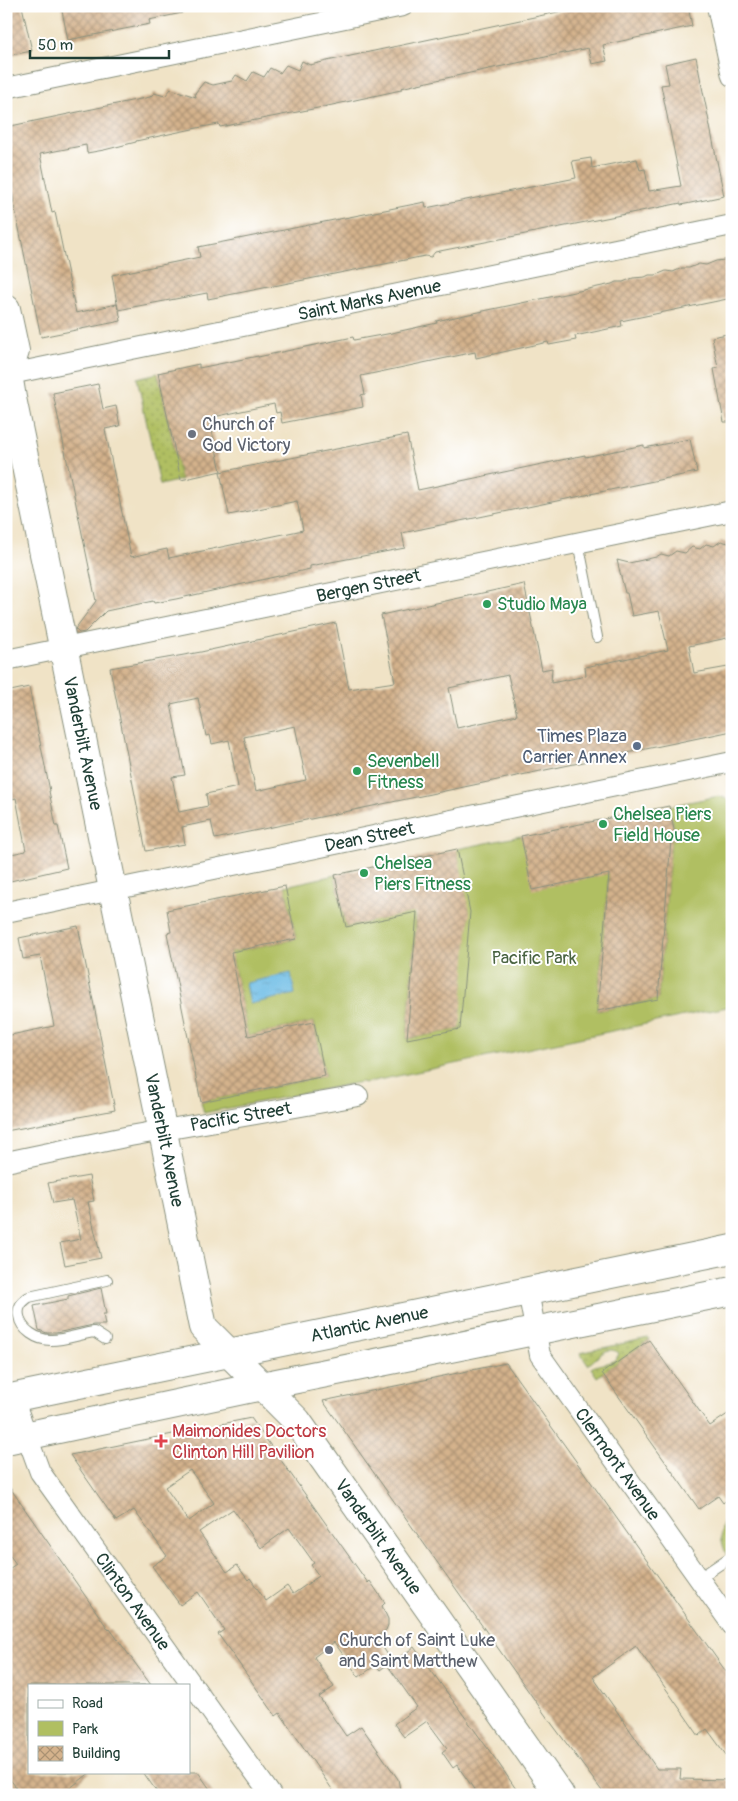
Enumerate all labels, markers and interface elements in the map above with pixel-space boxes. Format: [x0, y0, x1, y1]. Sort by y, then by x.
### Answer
scale bar [30, 28, 169, 60]
text: 50 m [38, 36, 73, 55]
street label: Saint Marks Avenue [296, 274, 443, 326]
place label: Church of God Victory [202, 413, 291, 457]
marker: Church of God Victory [186, 428, 198, 440]
street label: Bergen Street [314, 564, 423, 608]
place label: Studio Maya [497, 593, 587, 616]
marker: Studio Maya [481, 598, 493, 610]
street label: Vanderbilt Avenue [58, 674, 108, 813]
place label: Times Plaza Carrier Annex [522, 725, 627, 769]
marker: Times Plaza Carrier Annex [631, 740, 643, 752]
place label: Sevenbell Fitness [367, 750, 439, 794]
marker: Sevenbell Fitness [351, 765, 363, 777]
place label: Chelsea Piers Field House [613, 803, 711, 847]
street label: Dean Street [322, 816, 417, 857]
marker: Chelsea Piers Field House [597, 818, 609, 830]
place label: Chelsea Piers Fitness [374, 852, 471, 896]
marker: Chelsea Piers Fitness [358, 867, 370, 879]
park label: Pacific Park [491, 947, 577, 970]
street label: Vanderbilt Avenue [140, 1071, 190, 1209]
street label: Pacific Street [188, 1096, 294, 1137]
street label: Atlantic Avenue [308, 1301, 431, 1347]
street label: Clermont Avenue [570, 1403, 666, 1525]
place label: Maimonides Doctors Clinton Hill Pavilion [172, 1420, 326, 1464]
marker: Maimonides Doctors Clinton Hill Pavilion [154, 1434, 168, 1448]
street label: Vanderbilt Avenue [330, 1474, 427, 1599]
street label: Clinton Avenue [90, 1548, 175, 1655]
place label: Church of Saint Luke and Saint Matthew [339, 1629, 495, 1673]
marker: Church of Saint Luke and Saint Matthew [323, 1644, 335, 1656]
legend [28, 1684, 190, 1774]
text: Road [72, 1694, 103, 1713]
text: Park [72, 1720, 99, 1739]
text: Building [72, 1744, 120, 1763]

